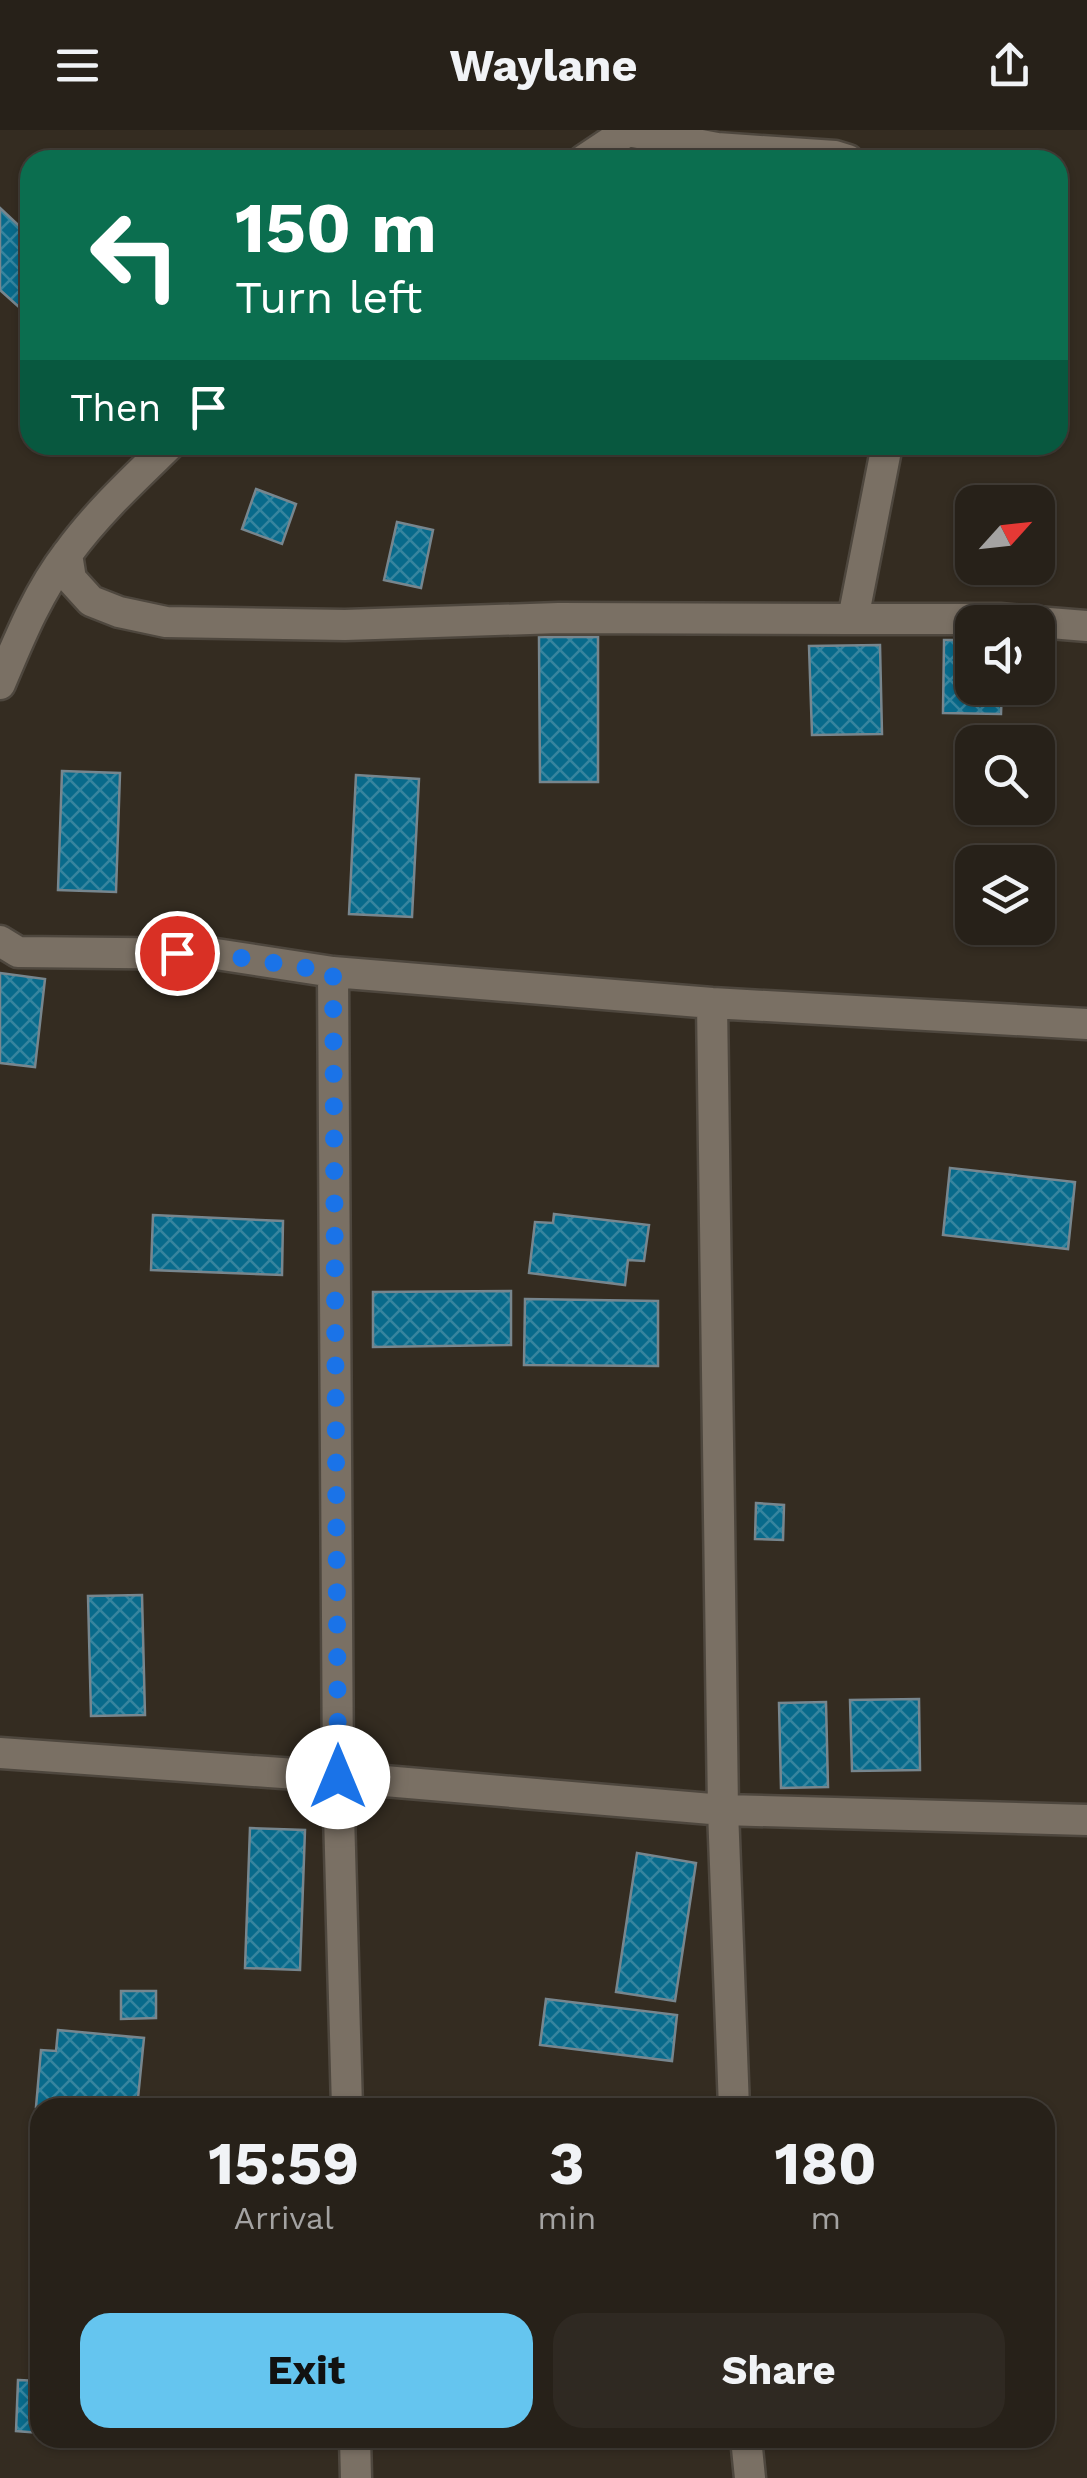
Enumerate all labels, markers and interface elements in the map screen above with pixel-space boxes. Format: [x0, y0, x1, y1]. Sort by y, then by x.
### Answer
icon: menu [50, 38, 105, 93]
icon: share [982, 38, 1037, 93]
text: Waylane [449, 39, 638, 92]
text: 150 m [235, 187, 437, 269]
icon: left [70, 190, 200, 320]
text: Turn left [235, 271, 422, 324]
icon: arrive [181, 380, 236, 435]
text: Then [70, 386, 161, 430]
north arrow [955, 485, 1055, 585]
map controls [955, 485, 1055, 945]
button: sound [955, 605, 1055, 705]
button: search [955, 725, 1055, 825]
button: layers [955, 845, 1055, 945]
pin [135, 911, 220, 996]
icon: arrive [150, 926, 205, 981]
position arrow [286, 1725, 390, 1829]
text: 15:59 [208, 2128, 359, 2199]
text: 3 [549, 2128, 585, 2199]
text: 180 [775, 2128, 877, 2199]
text: Arrival [234, 2199, 334, 2237]
text: min [537, 2199, 596, 2237]
text: m [810, 2199, 841, 2237]
button: Exit [80, 2313, 533, 2428]
button: Share [553, 2313, 1005, 2428]

